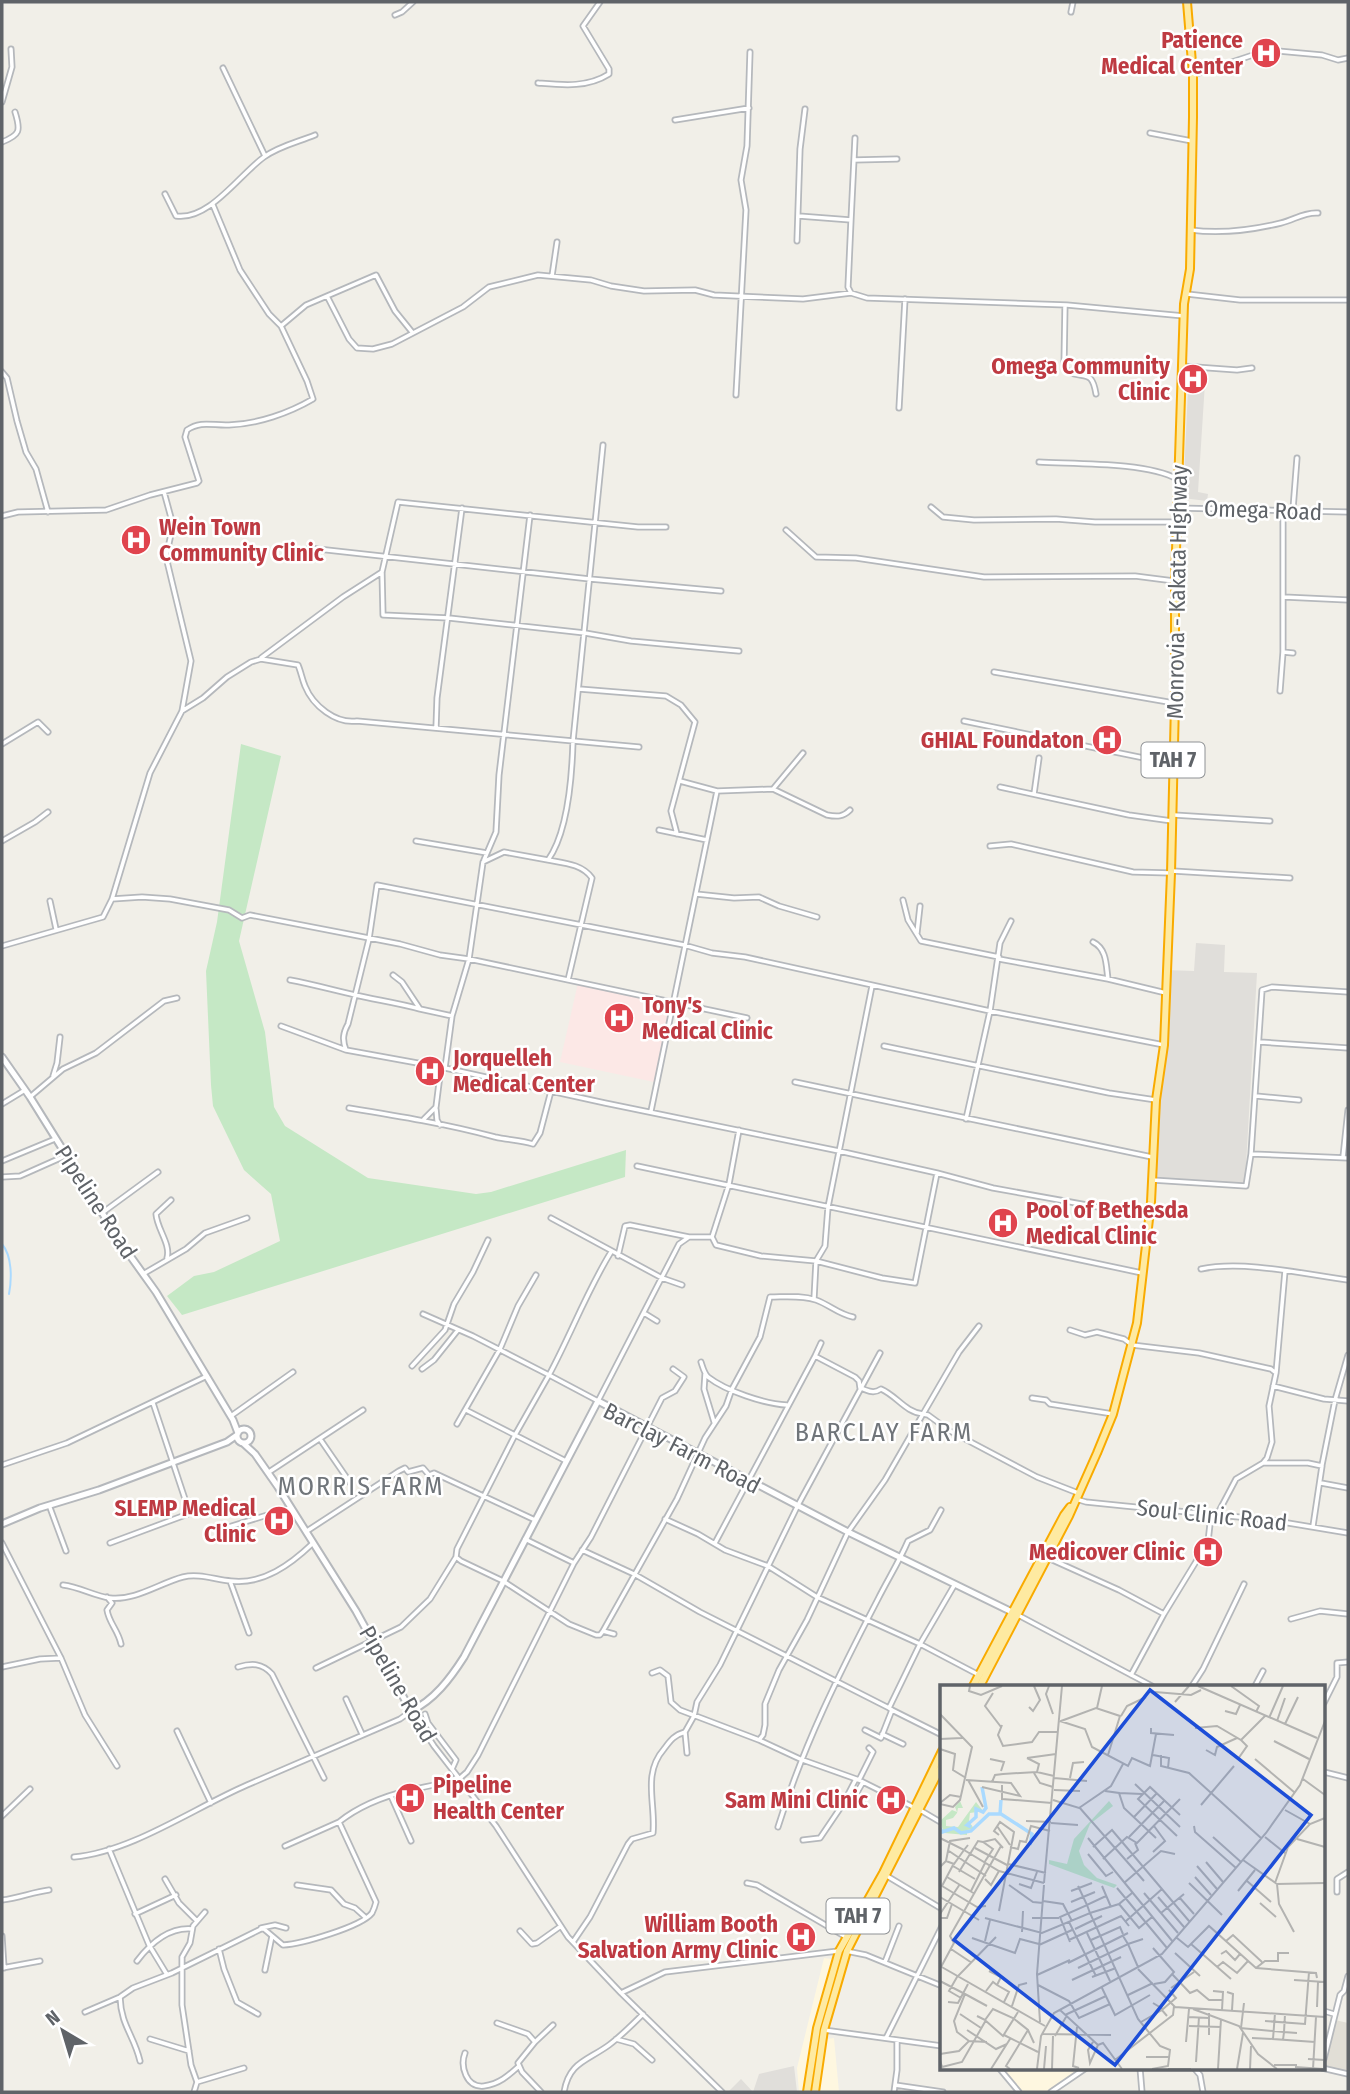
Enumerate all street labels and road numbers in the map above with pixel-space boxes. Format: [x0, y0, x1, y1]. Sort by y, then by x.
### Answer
street label: Monrovia - Kakata Highway [1161, 464, 1193, 719]
street label: Omega Road [1203, 494, 1323, 526]
road number: TAH 7 [1142, 742, 1204, 778]
street label: Pipeline Road [49, 1140, 143, 1264]
street label: Barclay Farm Road [599, 1396, 765, 1500]
street label: Soul Clinic Road [1135, 1493, 1289, 1537]
street label: Pipeline Road [353, 1621, 443, 1747]
road number: TAH 7 [826, 1898, 890, 1934]

